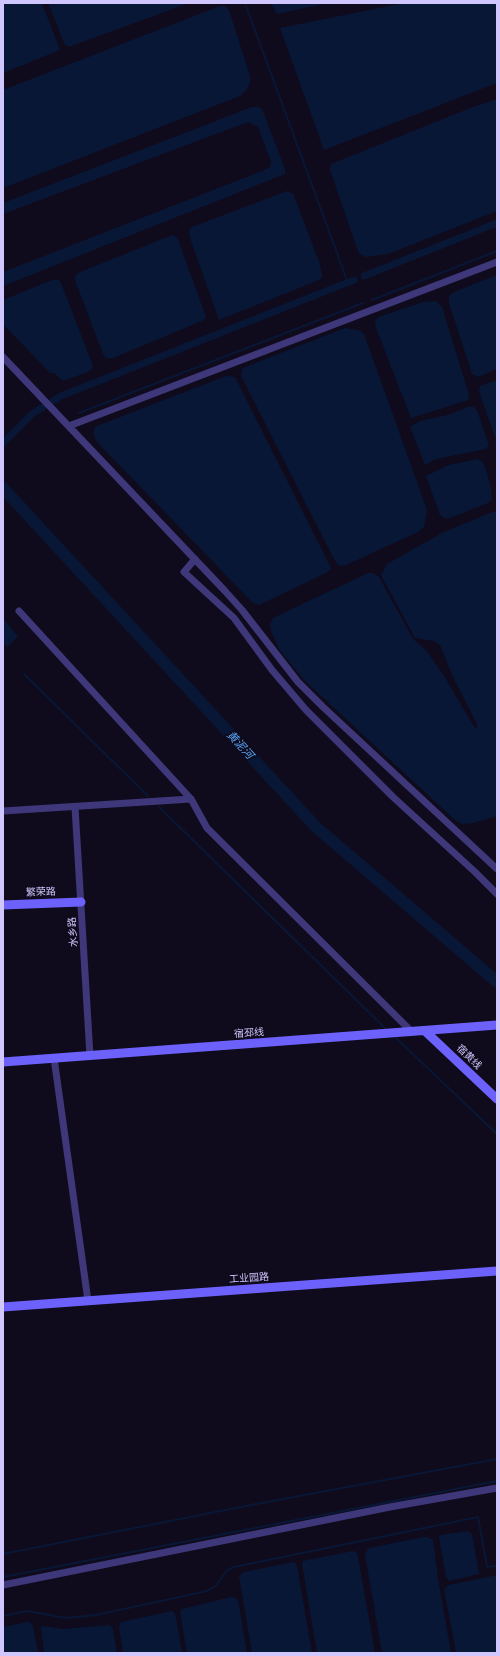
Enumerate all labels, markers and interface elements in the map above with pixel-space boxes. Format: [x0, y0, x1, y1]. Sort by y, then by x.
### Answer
water label: 黄泥河 [224, 728, 256, 762]
street label: 繁荣路 [26, 885, 56, 899]
street label: 水乡路 [66, 917, 80, 947]
street label: 宿邳线 [234, 1026, 264, 1040]
street label: 宿黄线 [454, 1042, 484, 1072]
street label: 工业园路 [229, 1271, 269, 1285]

